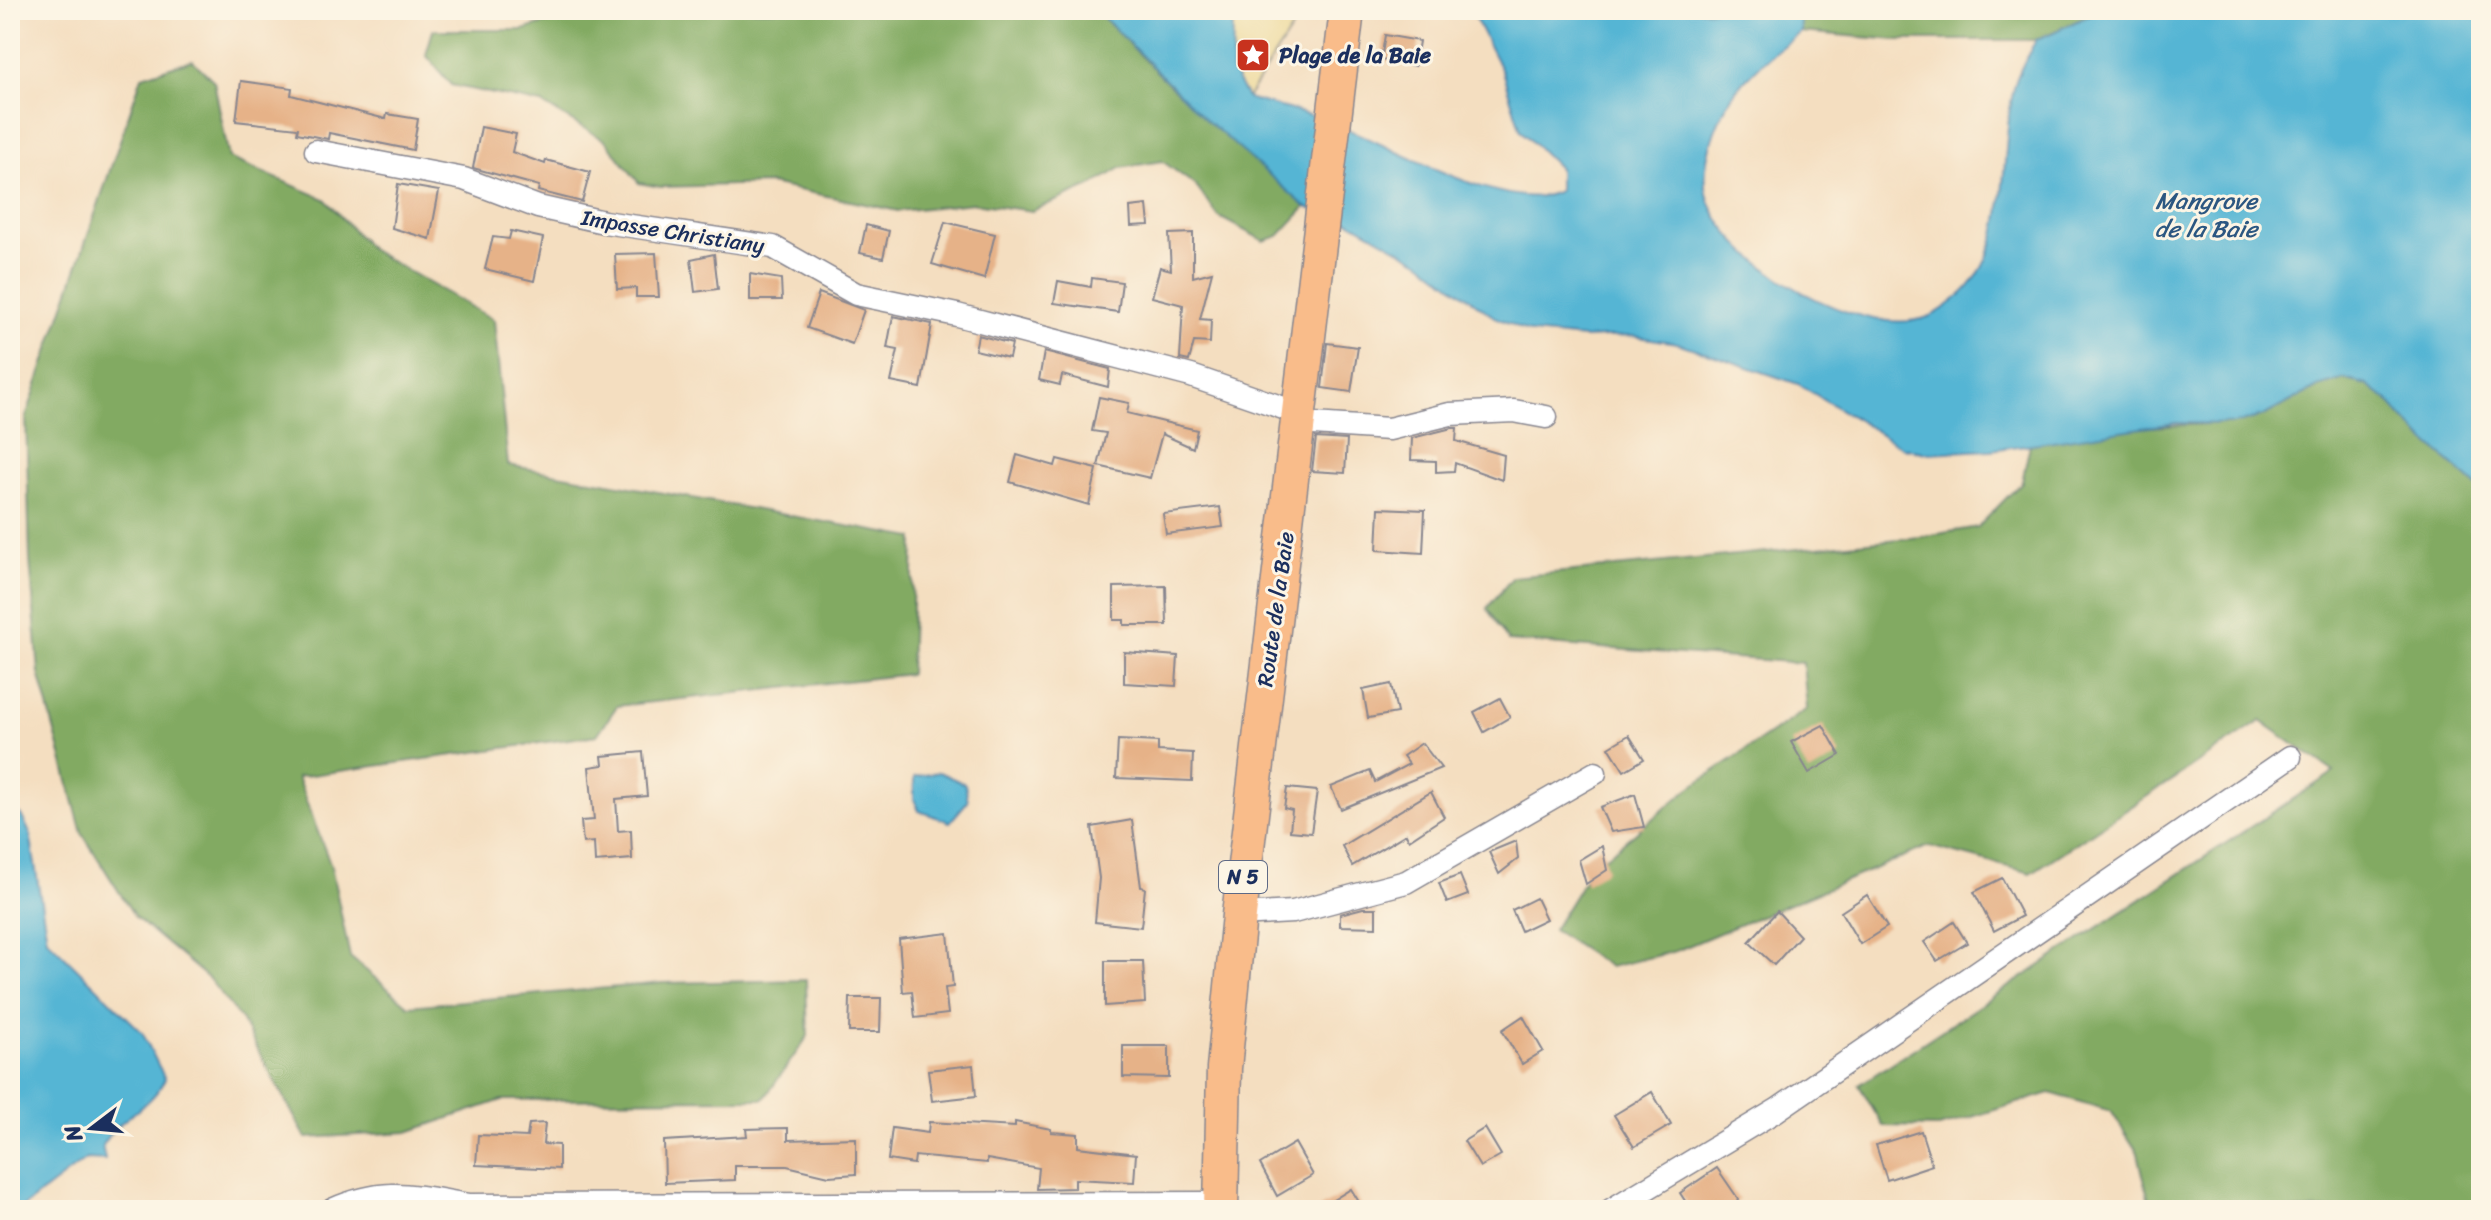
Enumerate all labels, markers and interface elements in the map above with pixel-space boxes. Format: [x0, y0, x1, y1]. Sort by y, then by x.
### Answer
place icon: Plage de la Baie [1234, 36, 1272, 74]
place label: Plage de la Baie [1279, 36, 1432, 75]
water label: Mangrove de la Baie [2155, 180, 2260, 250]
street label: Impasse Christiany [578, 198, 768, 265]
street label: Route de la Baie [1245, 529, 1306, 689]
road number: N 5 [1219, 861, 1267, 893]
north arrow [52, 1088, 132, 1168]
text: N [52, 1120, 94, 1147]

